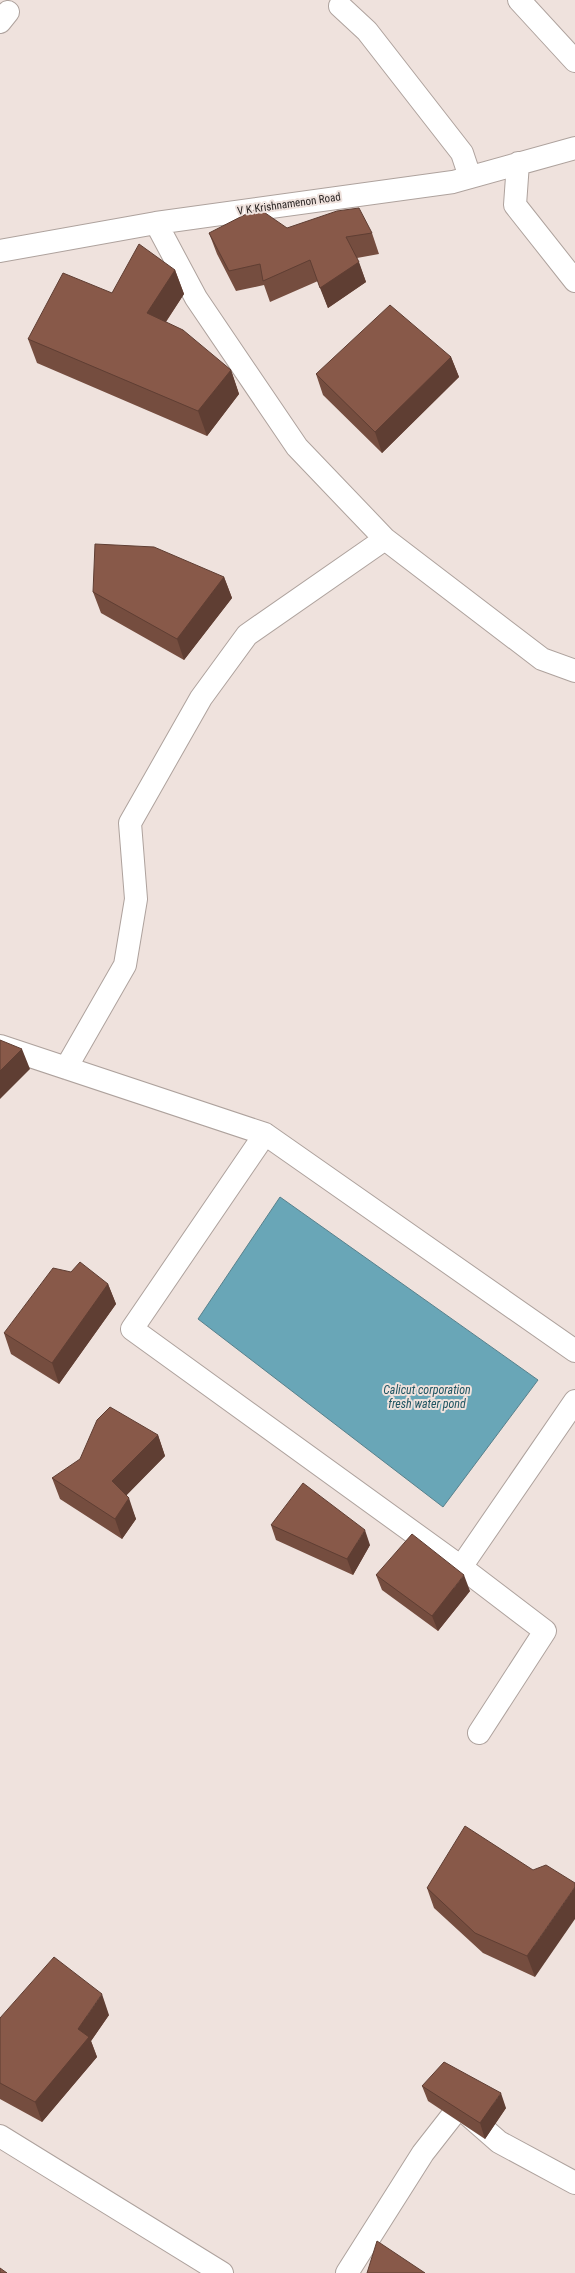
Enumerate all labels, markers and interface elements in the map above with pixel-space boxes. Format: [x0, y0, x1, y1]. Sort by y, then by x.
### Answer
street label: V K Krishnamenon Road [236, 190, 342, 218]
water label: Calicut corporation fresh water pond [383, 1383, 471, 1411]

